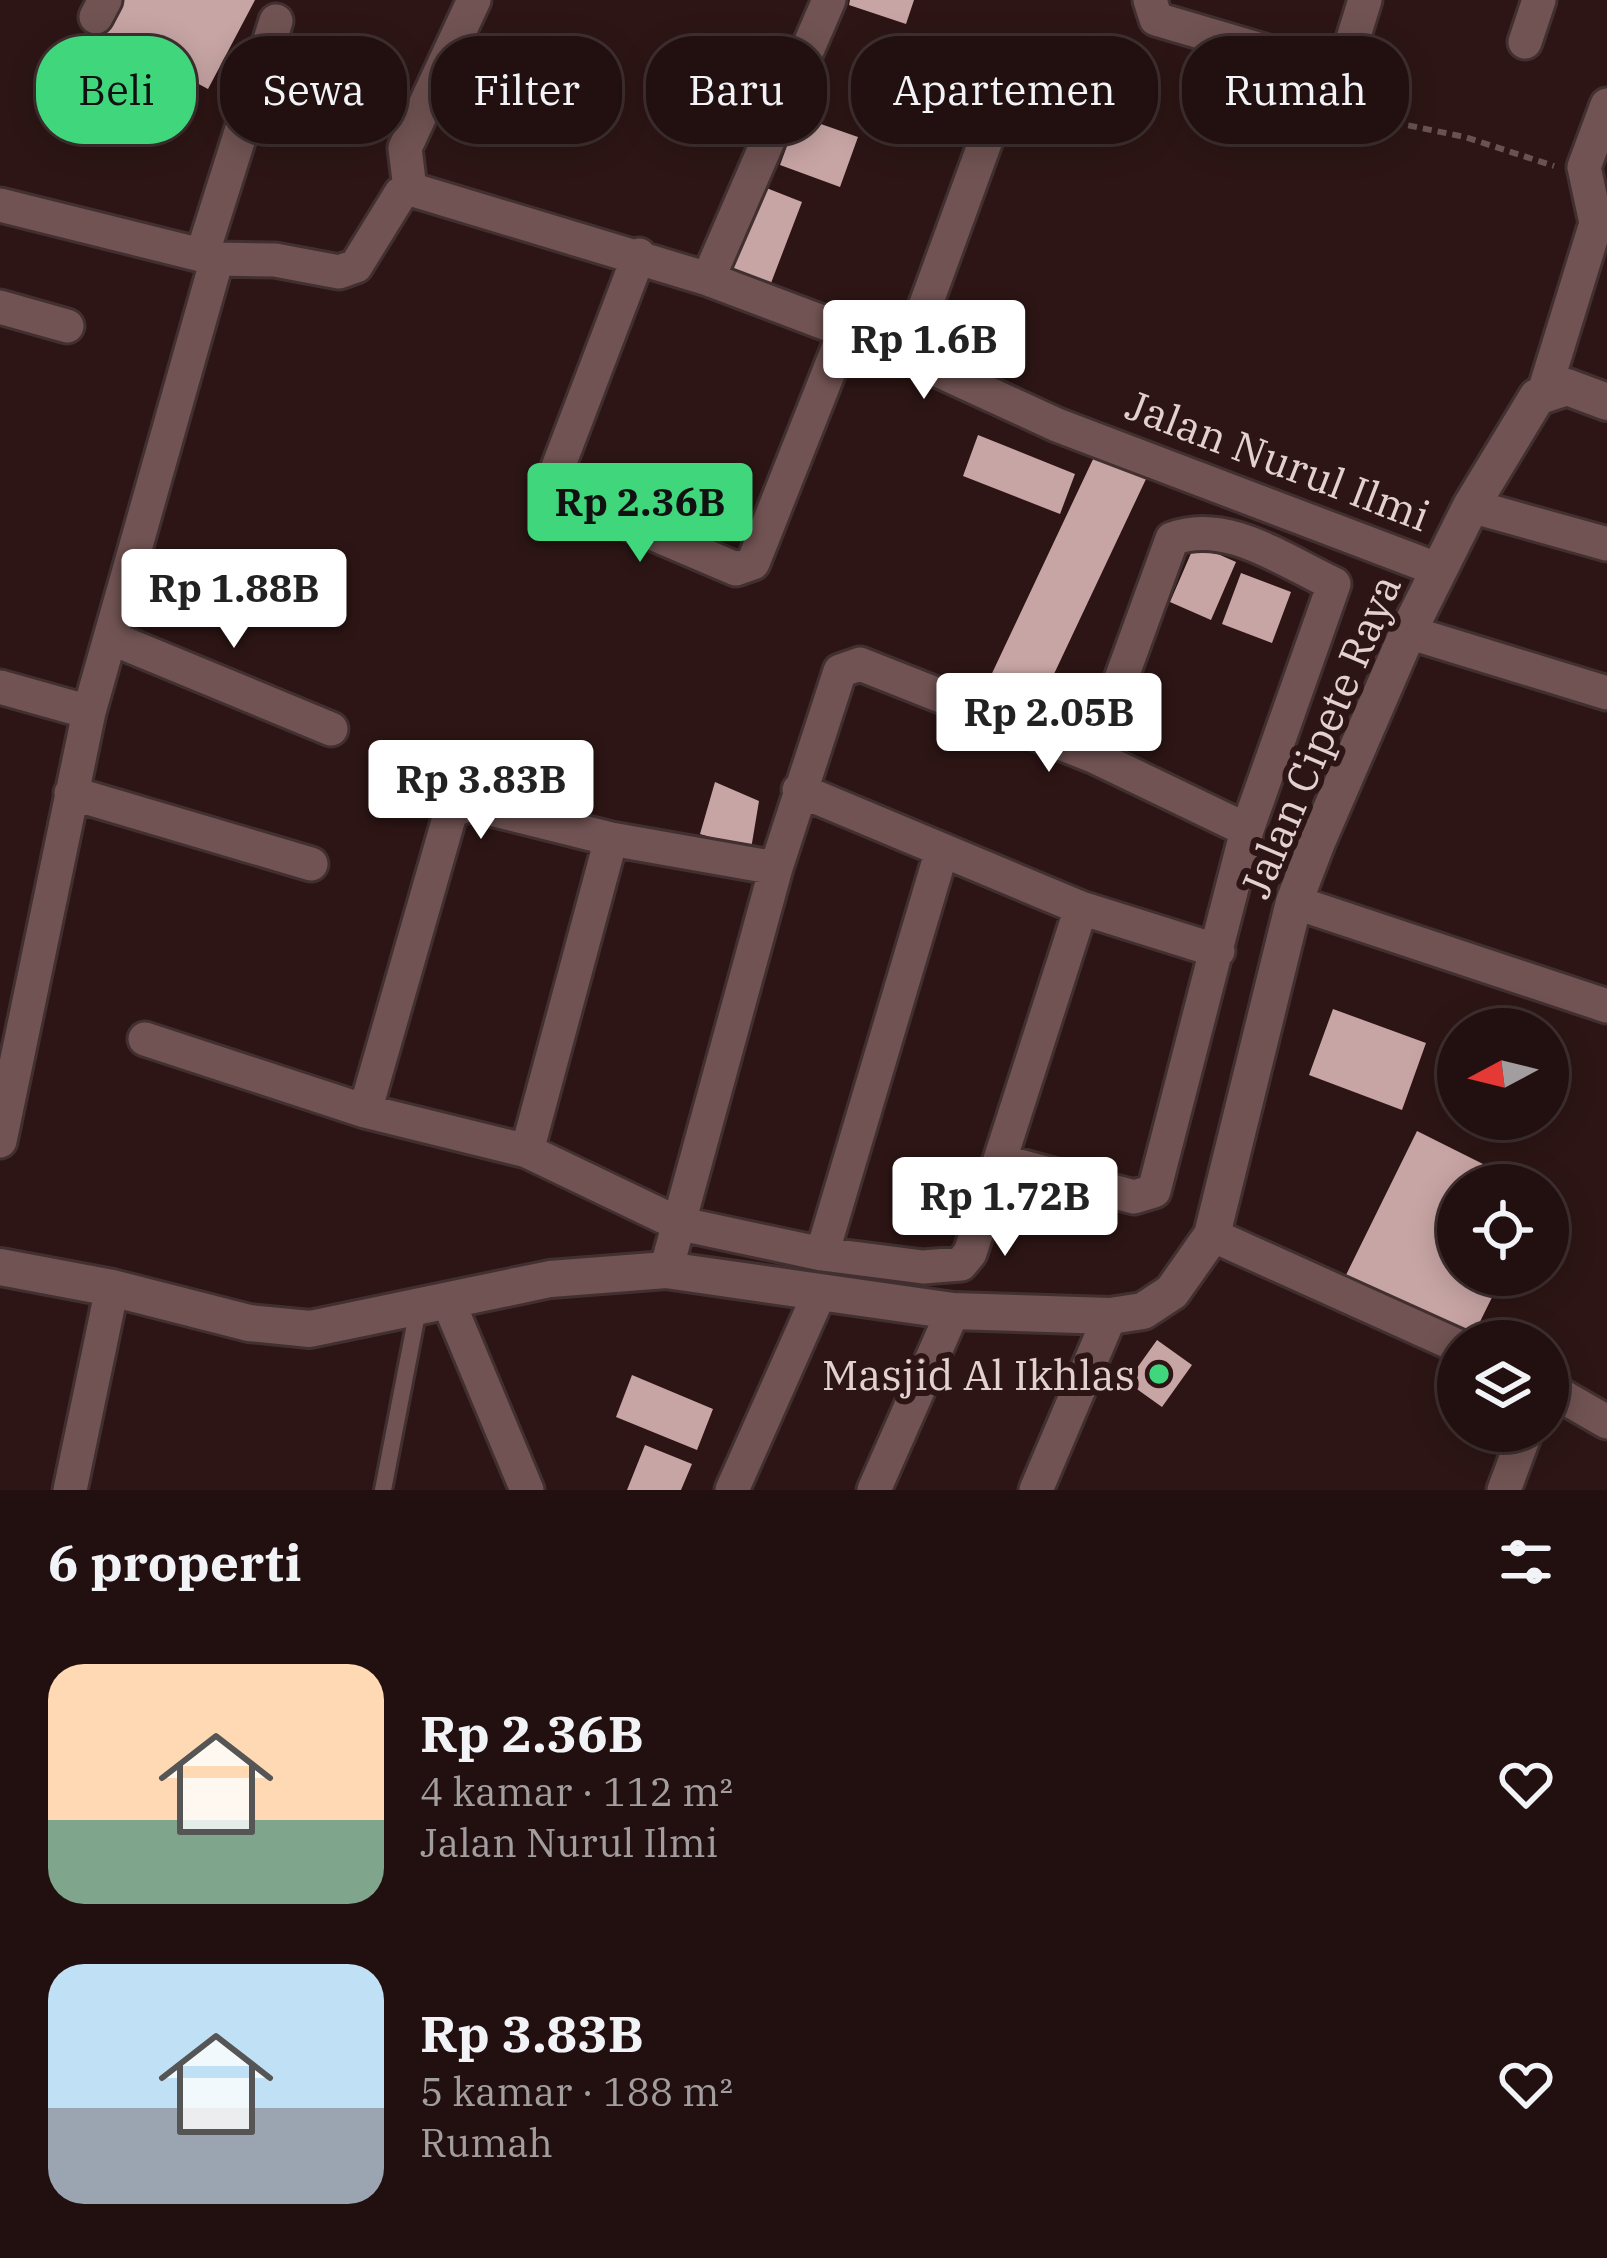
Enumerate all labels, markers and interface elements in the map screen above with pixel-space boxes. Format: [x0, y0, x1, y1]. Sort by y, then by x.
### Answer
chip: Beli [36, 36, 196, 144]
chip: Sewa [220, 36, 407, 144]
chip: Filter [431, 36, 622, 144]
chip: Baru [646, 36, 827, 144]
chip: Apartemen [851, 36, 1158, 144]
chip: Rumah [1182, 36, 1409, 144]
pin: Rp 1.6B [813, 300, 1035, 402]
text: Rp 1.6B [850, 313, 998, 364]
street label: Jalan Nurul Ilmi [1118, 377, 1438, 543]
pin: Rp 2.36B [516, 463, 764, 565]
text: Rp 2.36B [554, 476, 726, 527]
pin: Rp 1.88B [110, 549, 358, 651]
text: Rp 1.88B [148, 562, 320, 613]
street label: Jalan Cipete Raya [1227, 566, 1413, 906]
pin: Rp 2.05B [925, 673, 1173, 775]
text: Rp 2.05B [963, 686, 1135, 737]
pin: Rp 3.83B [357, 740, 605, 842]
text: Rp 3.83B [395, 753, 567, 804]
north arrow [1437, 1008, 1569, 1140]
map controls [1437, 1008, 1569, 1452]
pin: Rp 1.72B [881, 1157, 1129, 1259]
button: locate [1437, 1164, 1569, 1296]
text: Rp 1.72B [919, 1170, 1091, 1221]
button: layers [1437, 1320, 1569, 1452]
place label: Masjid Al Ikhlas [822, 1347, 1135, 1402]
marker: Masjid Al Ikhlas [1146, 1361, 1172, 1387]
text: 6 properti [48, 1529, 301, 1595]
icon: filters [1493, 1529, 1559, 1595]
text: Rp 2.36B [420, 1700, 644, 1766]
icon: home [144, 1712, 288, 1856]
icon: heart [1493, 1751, 1559, 1817]
text: 4 kamar · 112 m² [420, 1766, 733, 1817]
text: Jalan Nurul Ilmi [420, 1817, 718, 1868]
text: Rp 3.83B [420, 2000, 644, 2066]
icon: home [144, 2012, 288, 2156]
icon: heart [1493, 2051, 1559, 2117]
text: 5 kamar · 188 m² [420, 2066, 733, 2117]
text: Rumah [420, 2117, 553, 2168]

